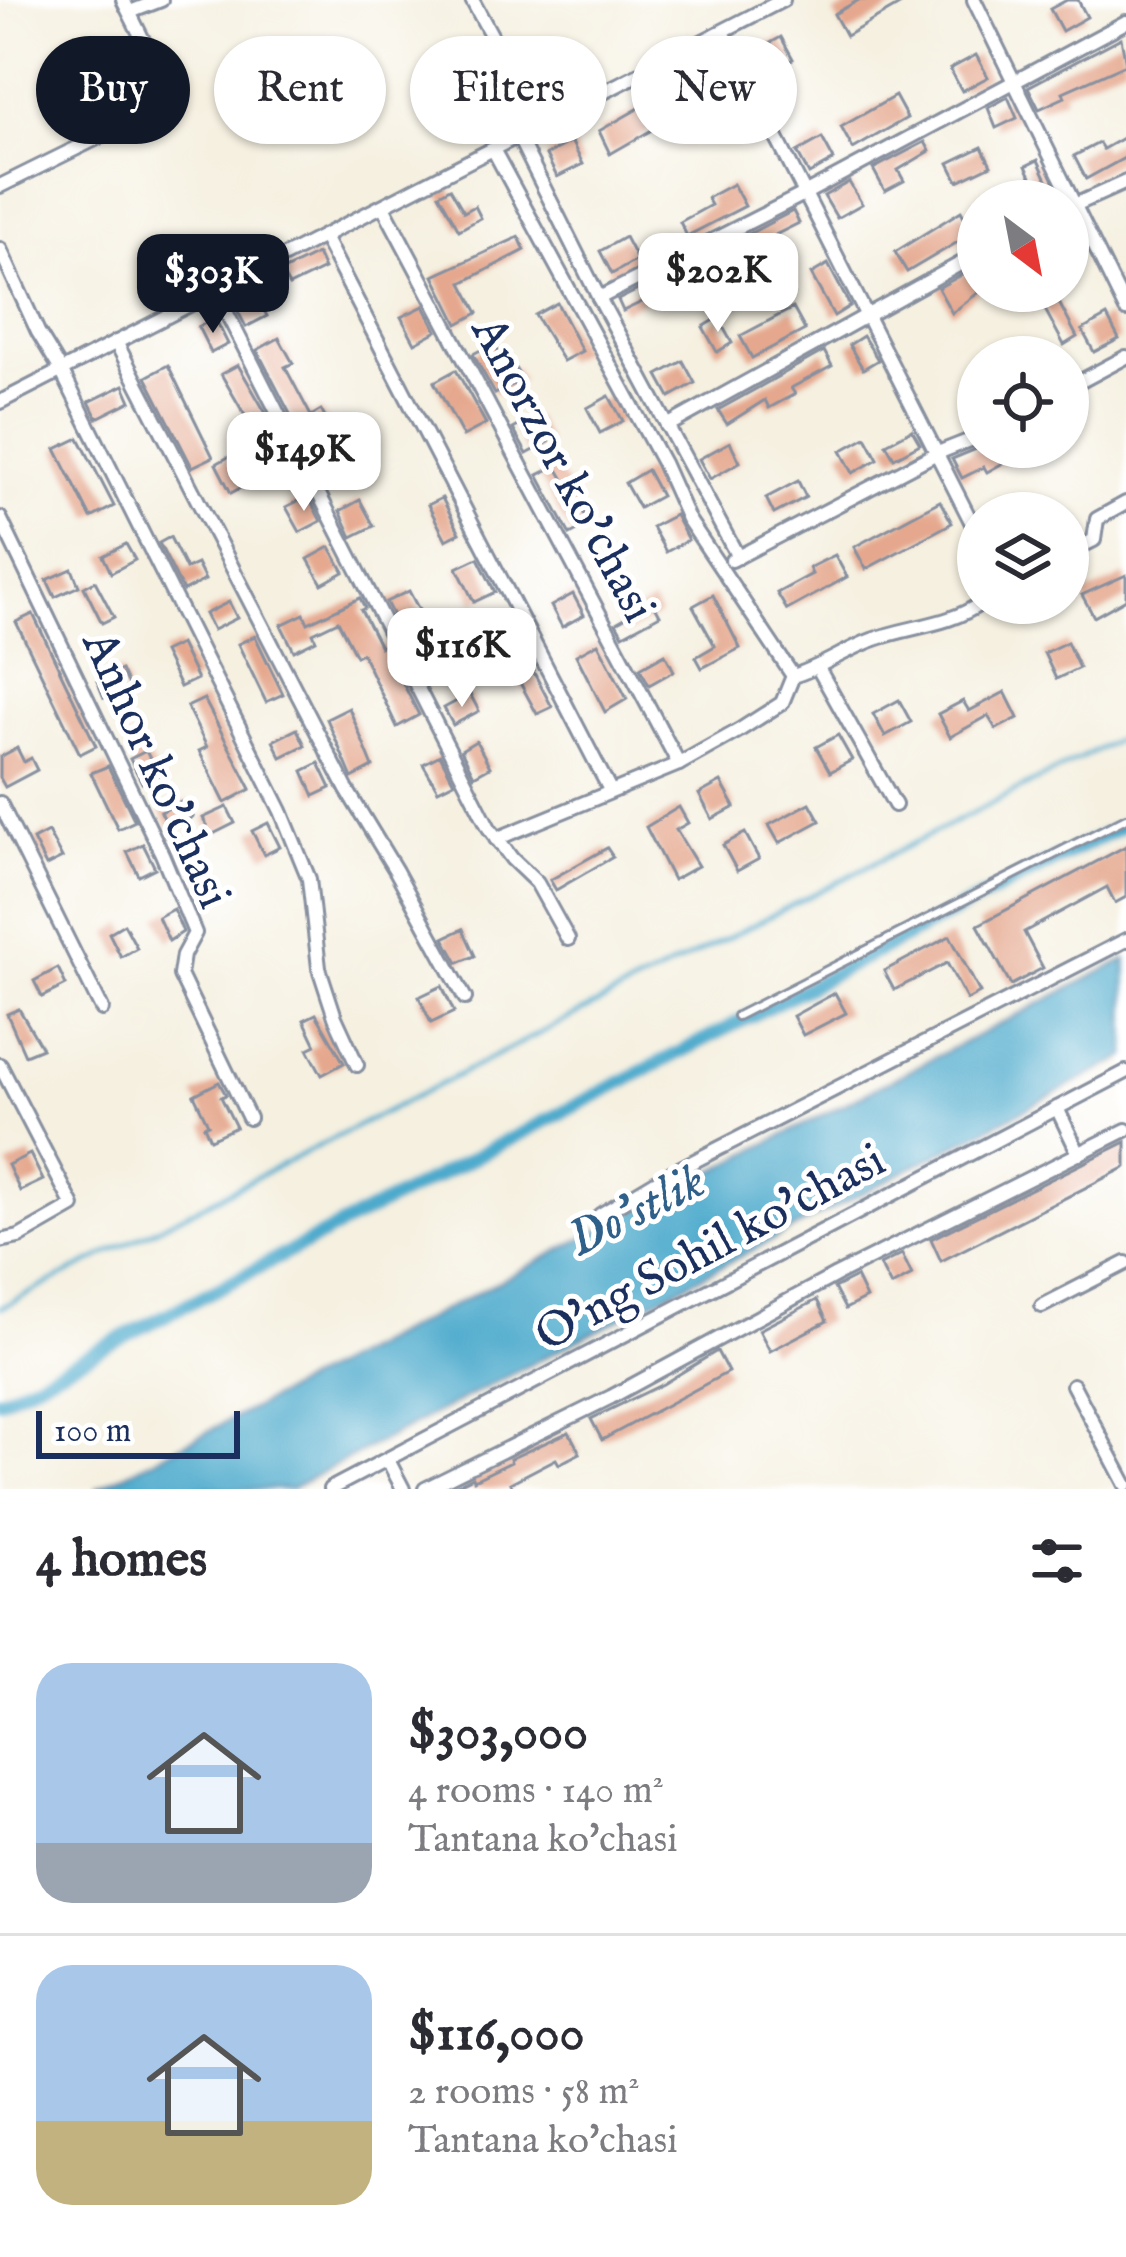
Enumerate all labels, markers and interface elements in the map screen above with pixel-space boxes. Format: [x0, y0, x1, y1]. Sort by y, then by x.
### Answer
chip: Buy [36, 36, 190, 144]
chip: Rent [214, 36, 386, 144]
chip: Filters [410, 36, 607, 144]
chip: New [631, 36, 797, 144]
north arrow [957, 180, 1089, 312]
map controls [957, 180, 1089, 624]
pin: $202K [634, 233, 802, 335]
pin: $303K [129, 234, 297, 336]
text: $202K [665, 247, 771, 296]
text: $303K [164, 248, 262, 297]
street label: Anorzor ko'chasi [456, 306, 668, 633]
button: locate [957, 336, 1089, 468]
pin: $149K [220, 412, 388, 514]
text: $149K [254, 426, 354, 475]
button: layers [957, 492, 1089, 624]
pin: $116K [378, 608, 546, 710]
street label: Anhor ko'chasi [67, 621, 243, 918]
text: $116K [414, 622, 510, 671]
street label: O'ng Sohil ko'chasi [526, 1132, 896, 1366]
water label: Do'stlik [557, 1150, 717, 1274]
scale bar [36, 1405, 240, 1458]
text: 100 m [54, 1411, 131, 1453]
icon: filters [1024, 1528, 1090, 1594]
text: 4 homes [36, 1529, 207, 1594]
text: $303,000 [408, 1702, 588, 1767]
icon: home [132, 1711, 276, 1855]
text: 4 rooms · 140 m² [408, 1767, 664, 1816]
text: Tantana ko'chasi [408, 1816, 678, 1865]
text: $116,000 [408, 2003, 584, 2068]
icon: home [132, 2013, 276, 2157]
text: 2 rooms · 58 m² [408, 2068, 640, 2117]
text: Tantana ko'chasi [408, 2117, 678, 2166]

